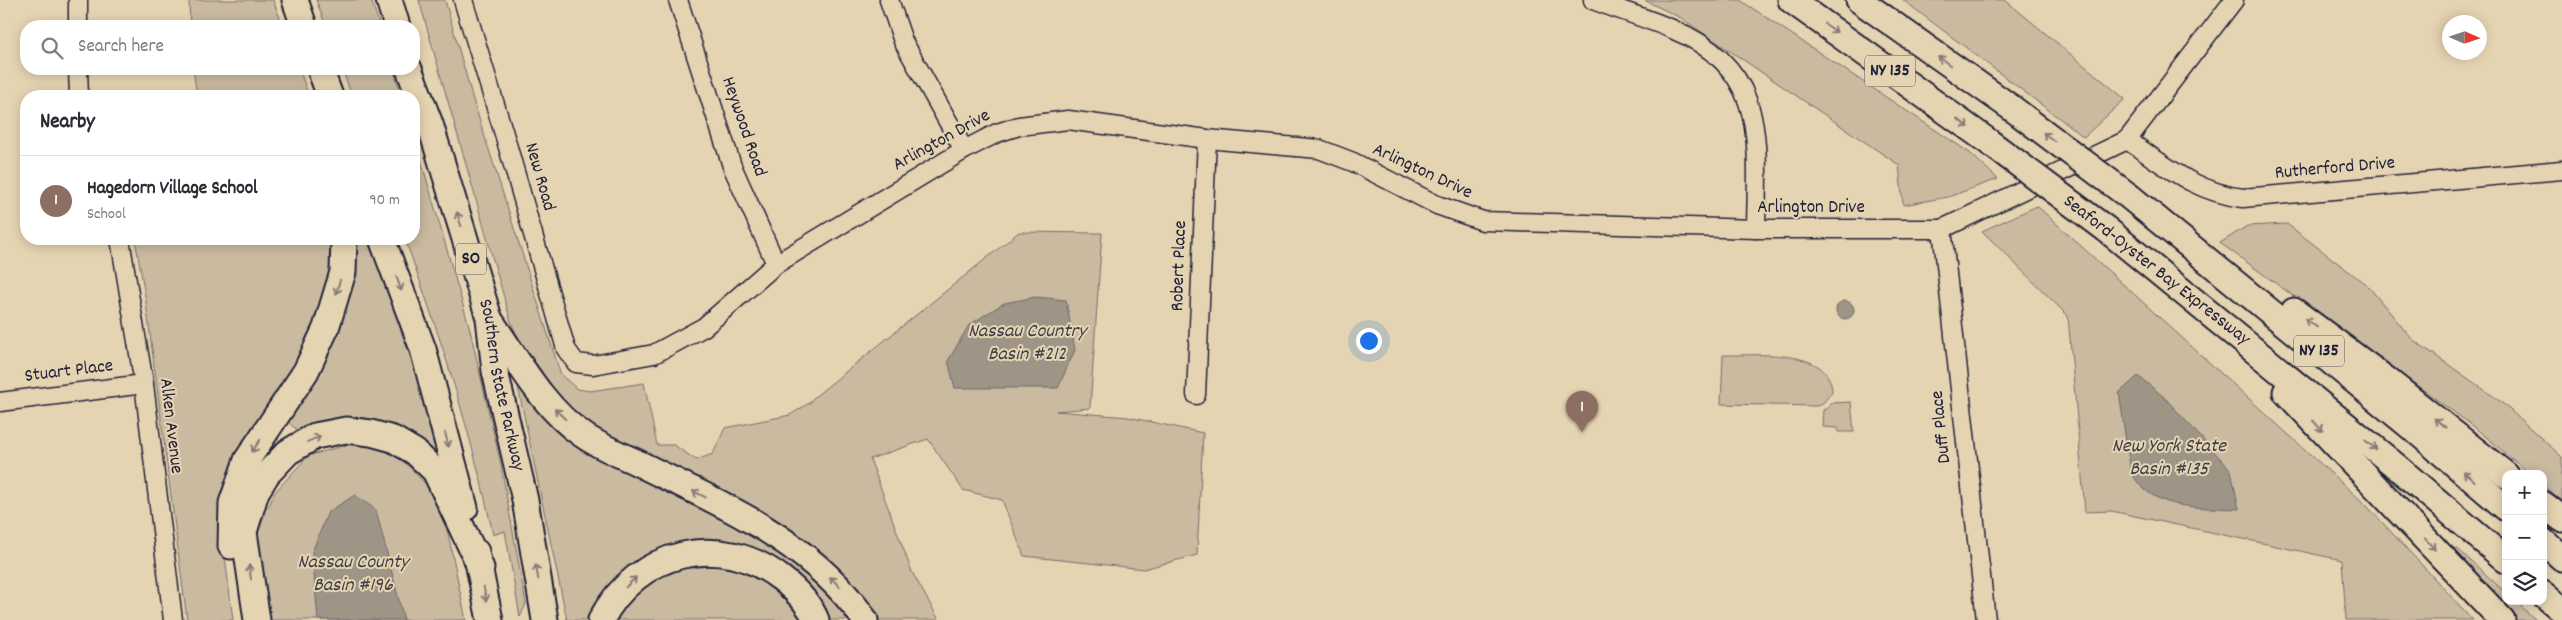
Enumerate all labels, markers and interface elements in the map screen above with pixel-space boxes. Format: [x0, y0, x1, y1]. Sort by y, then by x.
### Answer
north arrow [2442, 15, 2487, 60]
search box [20, 20, 420, 75]
one-way arrow [1824, 23, 1838, 33]
icon: search [38, 34, 66, 62]
text: Search here [78, 34, 164, 61]
road number: NY 135 [1865, 56, 1915, 86]
one-way arrow [1937, 56, 1951, 66]
street label: Heywood Road [713, 74, 773, 180]
street label: Arlington Drive [888, 103, 996, 179]
text: Nearby [40, 108, 95, 138]
one-way arrow [1956, 118, 1970, 128]
one-way arrow [2043, 131, 2056, 142]
street label: Arlington Drive [1367, 137, 1477, 207]
street label: New Road [516, 140, 562, 214]
street label: Rutherford Drive [2274, 150, 2396, 188]
text: Hagedorn Village School [87, 176, 258, 203]
text: 1 [54, 189, 58, 212]
text: 90 m [369, 189, 400, 212]
street label: Seaford-Oyster Bay Expressway [2057, 189, 2256, 353]
street label: Arlington Drive [1757, 195, 1865, 222]
text: School [87, 203, 126, 226]
one-way arrow [454, 212, 463, 227]
street label: Robert Place [1165, 220, 1195, 312]
road number: SO [456, 243, 486, 274]
one-way arrow [395, 276, 404, 292]
one-way arrow [333, 278, 343, 294]
street label: Southern State Parkway [471, 296, 531, 474]
water label: Nassau Country Basin #212 [968, 318, 1089, 369]
one-way arrow [2305, 318, 2319, 329]
your location [1356, 328, 1382, 354]
road number: NY 135 [2294, 336, 2344, 366]
street label: Stuart Place [23, 353, 115, 391]
street label: Alken Avenue [151, 377, 189, 475]
street label: Duff Place [1925, 389, 1959, 465]
pin: 1 [1566, 391, 1598, 432]
one-way arrow [554, 408, 566, 420]
one-way arrow [2434, 417, 2447, 428]
one-way arrow [2312, 420, 2324, 432]
one-way arrow [443, 431, 452, 447]
one-way arrow [306, 433, 321, 443]
water label: New York State Basin #135 [2112, 433, 2227, 484]
one-way arrow [251, 438, 261, 452]
one-way arrow [2365, 440, 2378, 451]
one-way arrow [2462, 470, 2475, 482]
map controls [2502, 470, 2547, 605]
button: + [2502, 470, 2547, 515]
one-way arrow [692, 489, 707, 499]
button: − [2502, 515, 2547, 560]
one-way arrow [2424, 537, 2436, 550]
water label: Nassau County Basin #196 [298, 549, 411, 600]
button: layers [2502, 560, 2547, 605]
one-way arrow [245, 564, 255, 580]
one-way arrow [531, 564, 541, 580]
one-way arrow [624, 576, 637, 588]
one-way arrow [828, 576, 841, 588]
one-way arrow [481, 586, 491, 602]

